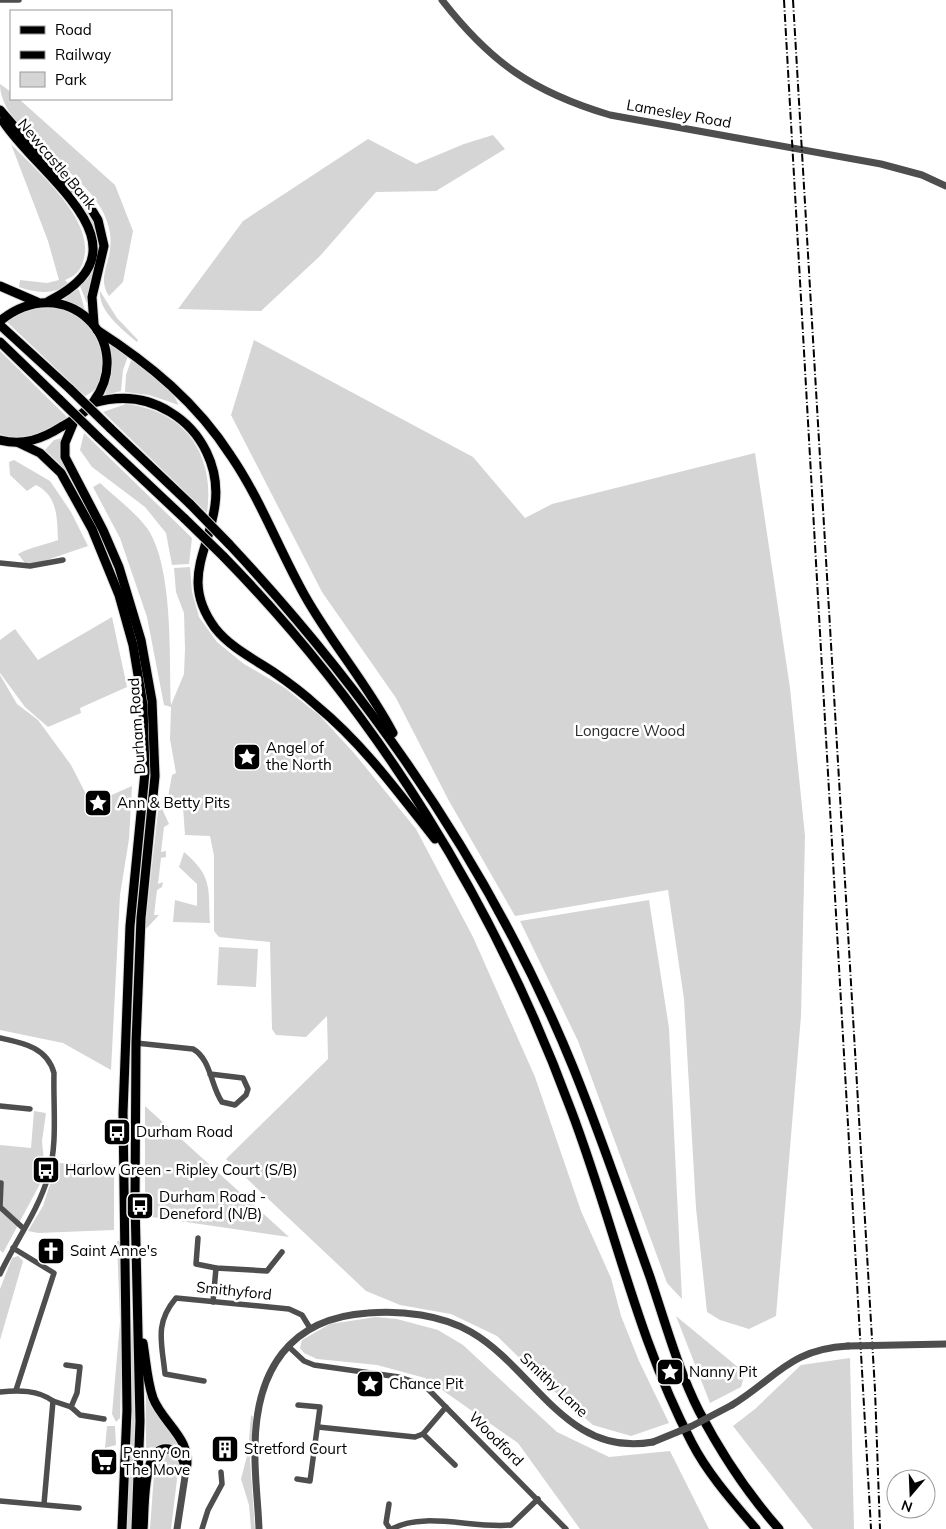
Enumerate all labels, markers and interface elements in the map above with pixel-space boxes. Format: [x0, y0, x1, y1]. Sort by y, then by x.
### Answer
legend [10, 10, 172, 100]
text: Road [55, 20, 92, 39]
text: Railway [55, 45, 111, 64]
text: Park [55, 70, 87, 89]
street label: Lamesley Road [625, 95, 733, 132]
street label: Newcastle Bank [14, 114, 101, 213]
street label: Durham Road [124, 677, 149, 775]
park label: Longacre Wood [575, 721, 685, 740]
place label: Angel of the North [266, 738, 332, 774]
place icon: Angel of the North [232, 742, 262, 772]
place icon: Ann & Betty Pits [83, 788, 113, 818]
place label: Ann & Betty Pits [117, 793, 230, 812]
bus stop icon: Durham Road [102, 1117, 132, 1147]
place label: Durham Road [136, 1122, 233, 1141]
bus stop icon: Harlow Green - Ripley Court (S/B) [31, 1155, 61, 1185]
place label: Harlow Green - Ripley Court (S/B) [65, 1160, 297, 1179]
place label: Durham Road - Deneford (N/B) [159, 1187, 266, 1223]
bus stop icon: Durham Road - Deneford (N/B) [125, 1191, 155, 1221]
church icon: Saint Anne's [36, 1236, 66, 1266]
place label: Saint Anne's [70, 1241, 157, 1260]
street label: Smithyford [195, 1277, 273, 1304]
street label: Smithy Lane [516, 1348, 592, 1421]
place icon: Nanny Pit [655, 1357, 685, 1387]
place label: Nanny Pit [689, 1362, 757, 1381]
place icon: Chance Pit [355, 1369, 385, 1399]
place label: Chance Pit [389, 1374, 464, 1393]
street label: Woodford [465, 1407, 528, 1470]
building icon: Stretford Court [210, 1434, 240, 1464]
place label: Stretford Court [244, 1439, 347, 1458]
place label: Penny On The Move [123, 1443, 190, 1479]
supermarket icon: Penny On The Move [89, 1447, 119, 1477]
north arrow [886, 1469, 936, 1519]
text: N [899, 1496, 915, 1517]

